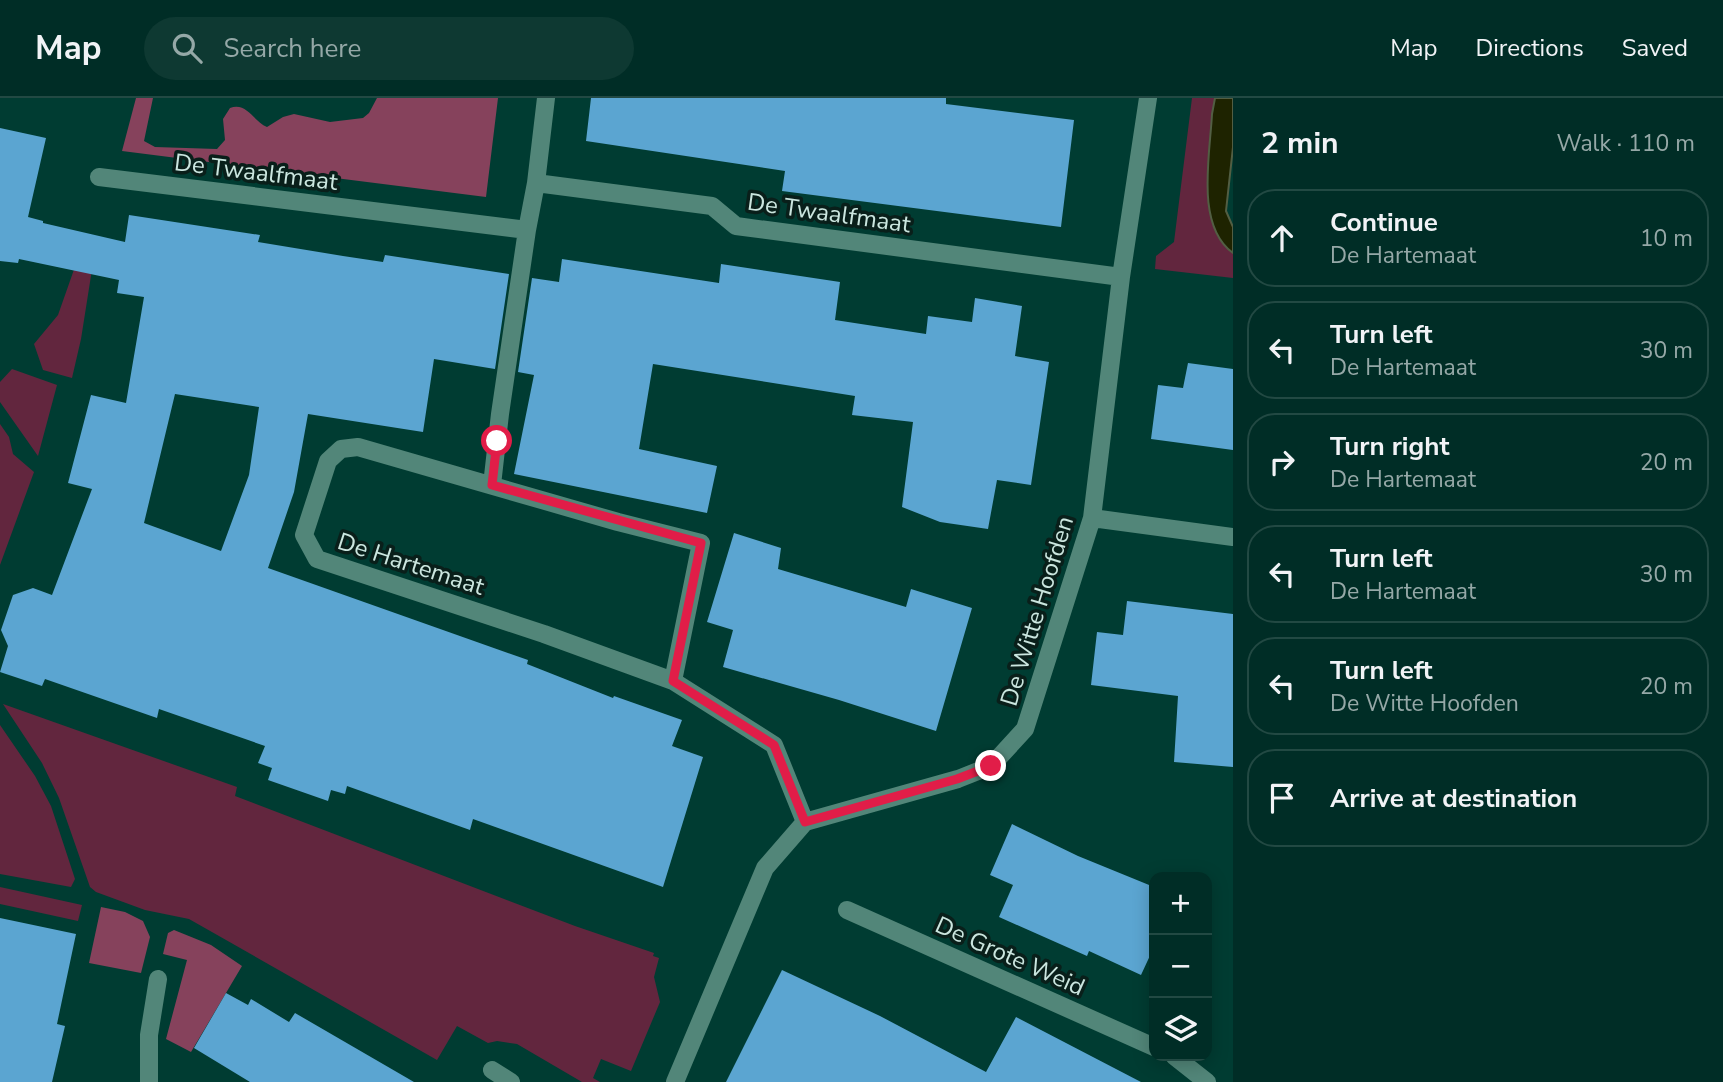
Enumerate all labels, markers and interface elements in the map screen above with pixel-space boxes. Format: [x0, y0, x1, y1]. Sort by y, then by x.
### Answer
search box [144, 17, 634, 80]
text: Map [35, 26, 102, 71]
icon: search [168, 29, 206, 67]
text: Search here [224, 31, 361, 66]
text: Map [1390, 32, 1437, 64]
text: Directions [1475, 32, 1584, 64]
text: Saved [1622, 32, 1688, 64]
text: 2 min [1261, 123, 1339, 164]
text: Walk · 110 m [1556, 128, 1695, 159]
street label: De Twaalfmaat [172, 146, 340, 198]
street label: De Twaalfmaat [745, 186, 913, 240]
text: Continue [1330, 205, 1438, 240]
icon: ahead [1263, 219, 1301, 257]
text: 10 m [1640, 223, 1693, 254]
text: De Hartemaat [1330, 240, 1476, 271]
text: Turn left [1330, 317, 1433, 352]
icon: left [1263, 331, 1301, 369]
text: 30 m [1640, 335, 1693, 366]
text: De Hartemaat [1330, 352, 1476, 383]
route start [481, 425, 512, 456]
text: Turn right [1330, 429, 1449, 464]
icon: right [1263, 443, 1301, 481]
text: 20 m [1640, 447, 1693, 478]
text: De Hartemaat [1330, 464, 1476, 495]
street label: De Witte Hoofden [993, 512, 1081, 710]
street label: De Hartemaat [334, 525, 489, 603]
text: Turn left [1330, 541, 1433, 576]
icon: left [1263, 555, 1301, 593]
text: 30 m [1640, 559, 1693, 590]
text: De Hartemaat [1330, 576, 1476, 607]
text: Turn left [1330, 653, 1433, 688]
icon: left [1263, 667, 1301, 705]
text: 20 m [1640, 671, 1693, 702]
text: De Witte Hoofden [1330, 688, 1519, 719]
route end [975, 750, 1006, 781]
icon: arrive [1263, 779, 1301, 817]
text: Arrive at destination [1330, 781, 1577, 816]
map controls [1149, 872, 1212, 1061]
button: + [1149, 872, 1212, 935]
street label: De Grote Weid [930, 909, 1090, 1003]
button: − [1149, 935, 1212, 998]
button: layers [1149, 998, 1212, 1061]

